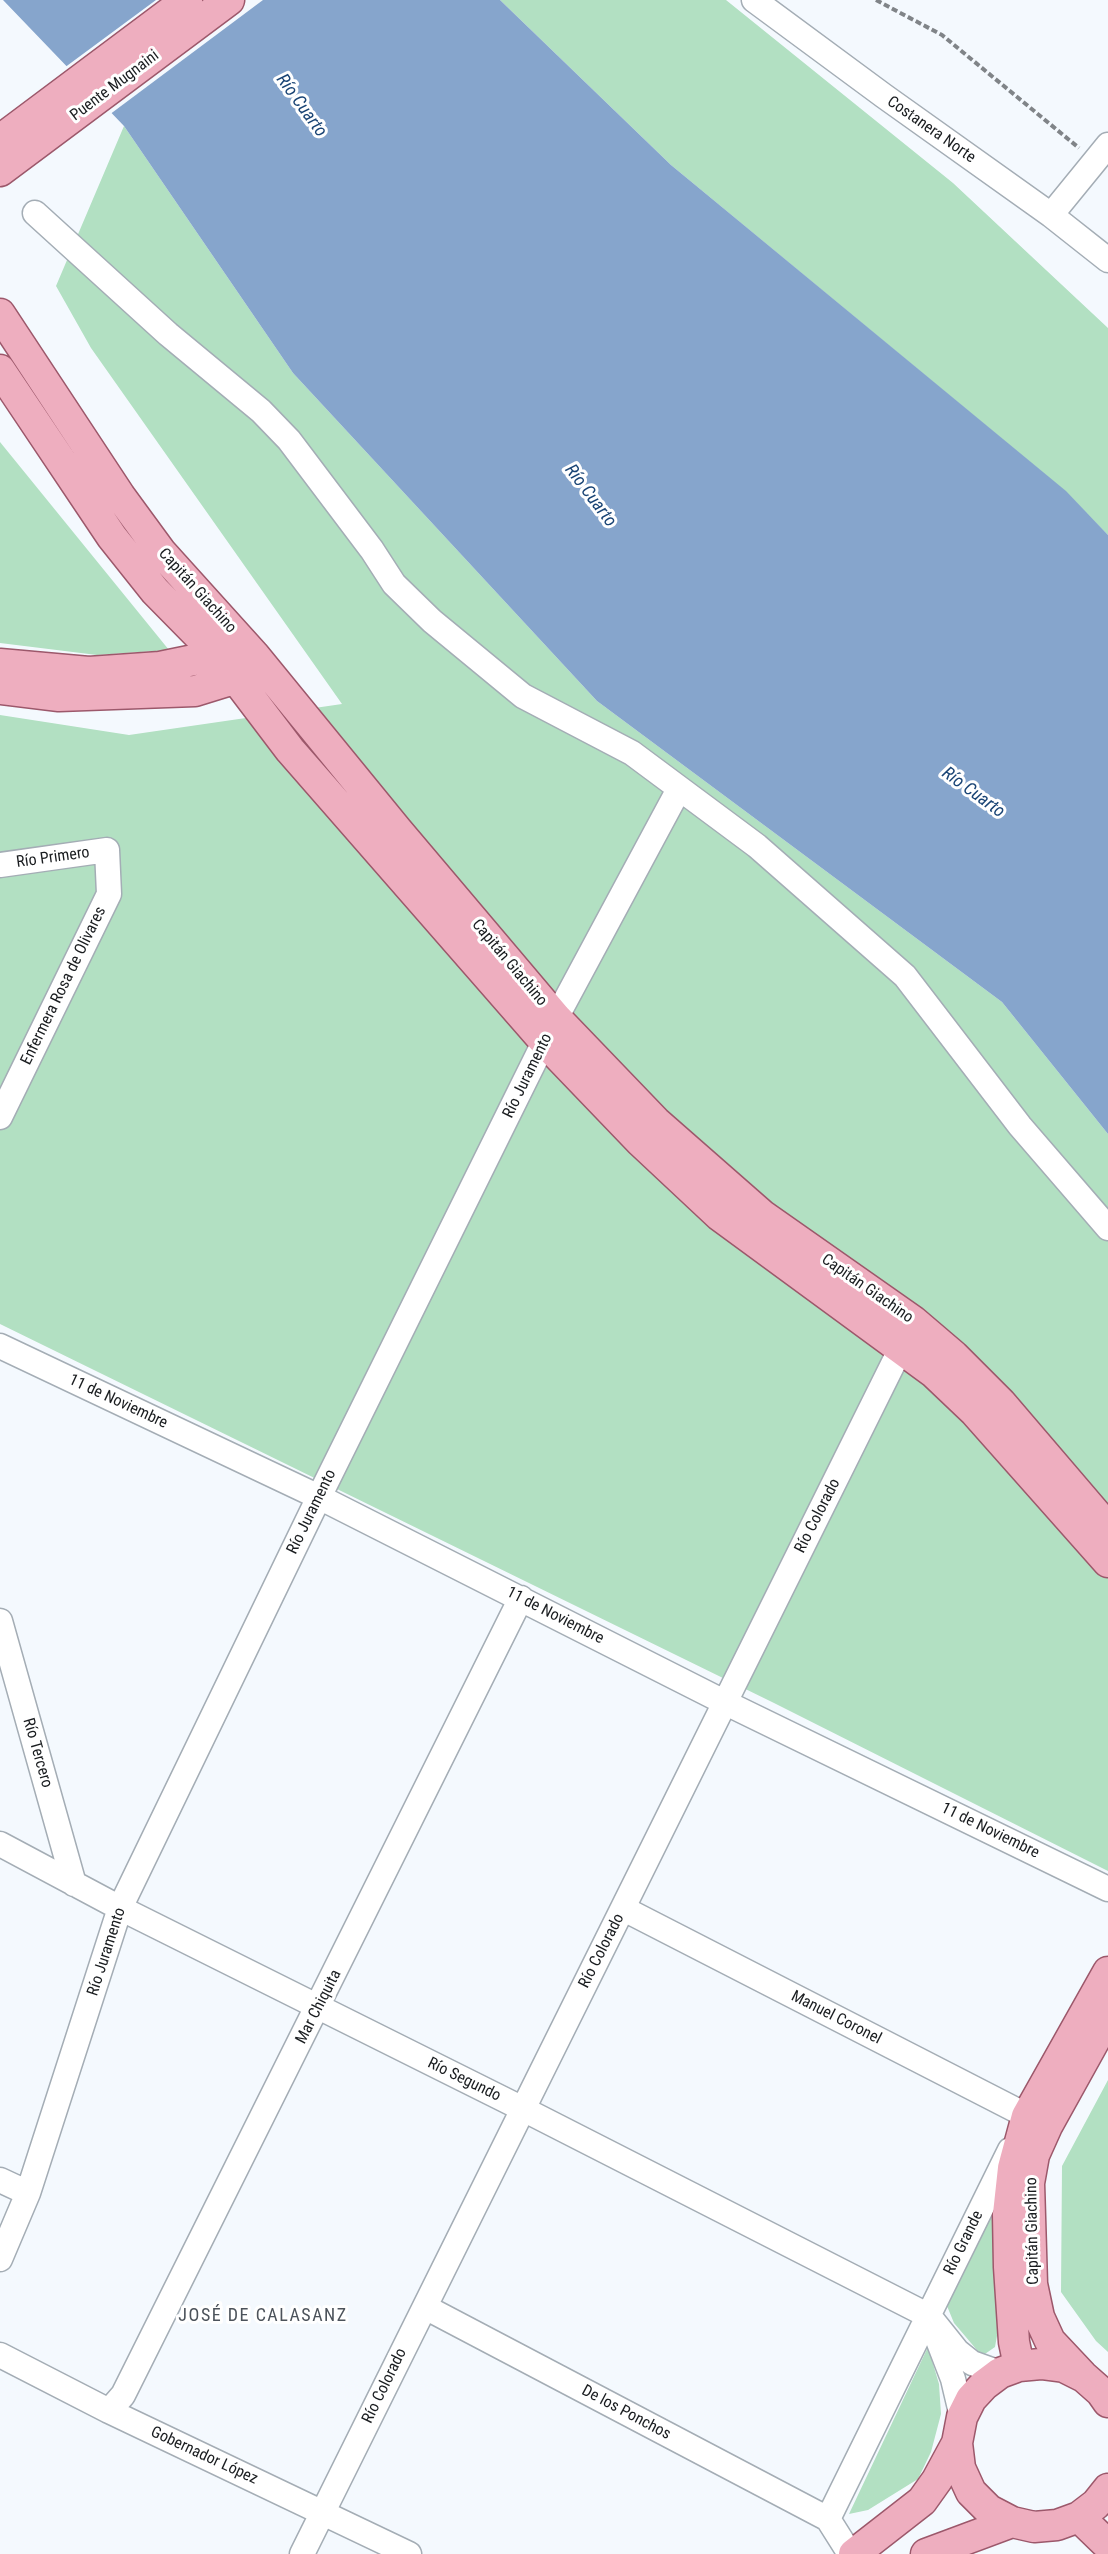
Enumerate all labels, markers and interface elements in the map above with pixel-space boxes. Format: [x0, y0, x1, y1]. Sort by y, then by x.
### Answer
street label: Puente Mugnaini [67, 46, 163, 126]
water label: Río Cuarto [271, 70, 331, 142]
street label: Costanera Norte [883, 92, 979, 168]
water label: Río Cuarto [560, 461, 620, 531]
street label: Capitán Giachino [154, 545, 240, 637]
water label: Río Cuarto [937, 763, 1009, 823]
street label: Río Primero [15, 843, 91, 873]
street label: Enfermera Rosa de Olivares [17, 904, 111, 1068]
street label: Capitán Giachino [467, 916, 551, 1010]
street label: Río Juramento [499, 1031, 557, 1121]
street label: Capitán Giachino [817, 1250, 917, 1328]
street label: 11 de Noviembre [66, 1371, 170, 1433]
street label: Río Juramento [283, 1467, 341, 1557]
street label: Río Colorado [791, 1476, 845, 1556]
street label: 11 de Noviembre [503, 1583, 607, 1649]
street label: Río Tercero [18, 1716, 56, 1790]
street label: 11 de Noviembre [938, 1799, 1042, 1863]
street label: Río Juramento [84, 1905, 130, 1999]
street label: Río Colorado [575, 1911, 629, 1991]
street label: Mar Chiquita [292, 1967, 346, 2047]
street label: Manuel Coronel [788, 1987, 884, 2049]
street label: Río Segundo [424, 2054, 504, 2106]
street label: Capitán Giachino [1022, 2177, 1044, 2285]
street label: Río Grande [940, 2208, 988, 2278]
district label: JOSÉ DE CALASANZ [178, 2305, 348, 2327]
street label: Río Colorado [359, 2345, 411, 2427]
street label: De los Ponchos [578, 2382, 674, 2444]
street label: Gobernador López [147, 2423, 261, 2489]

